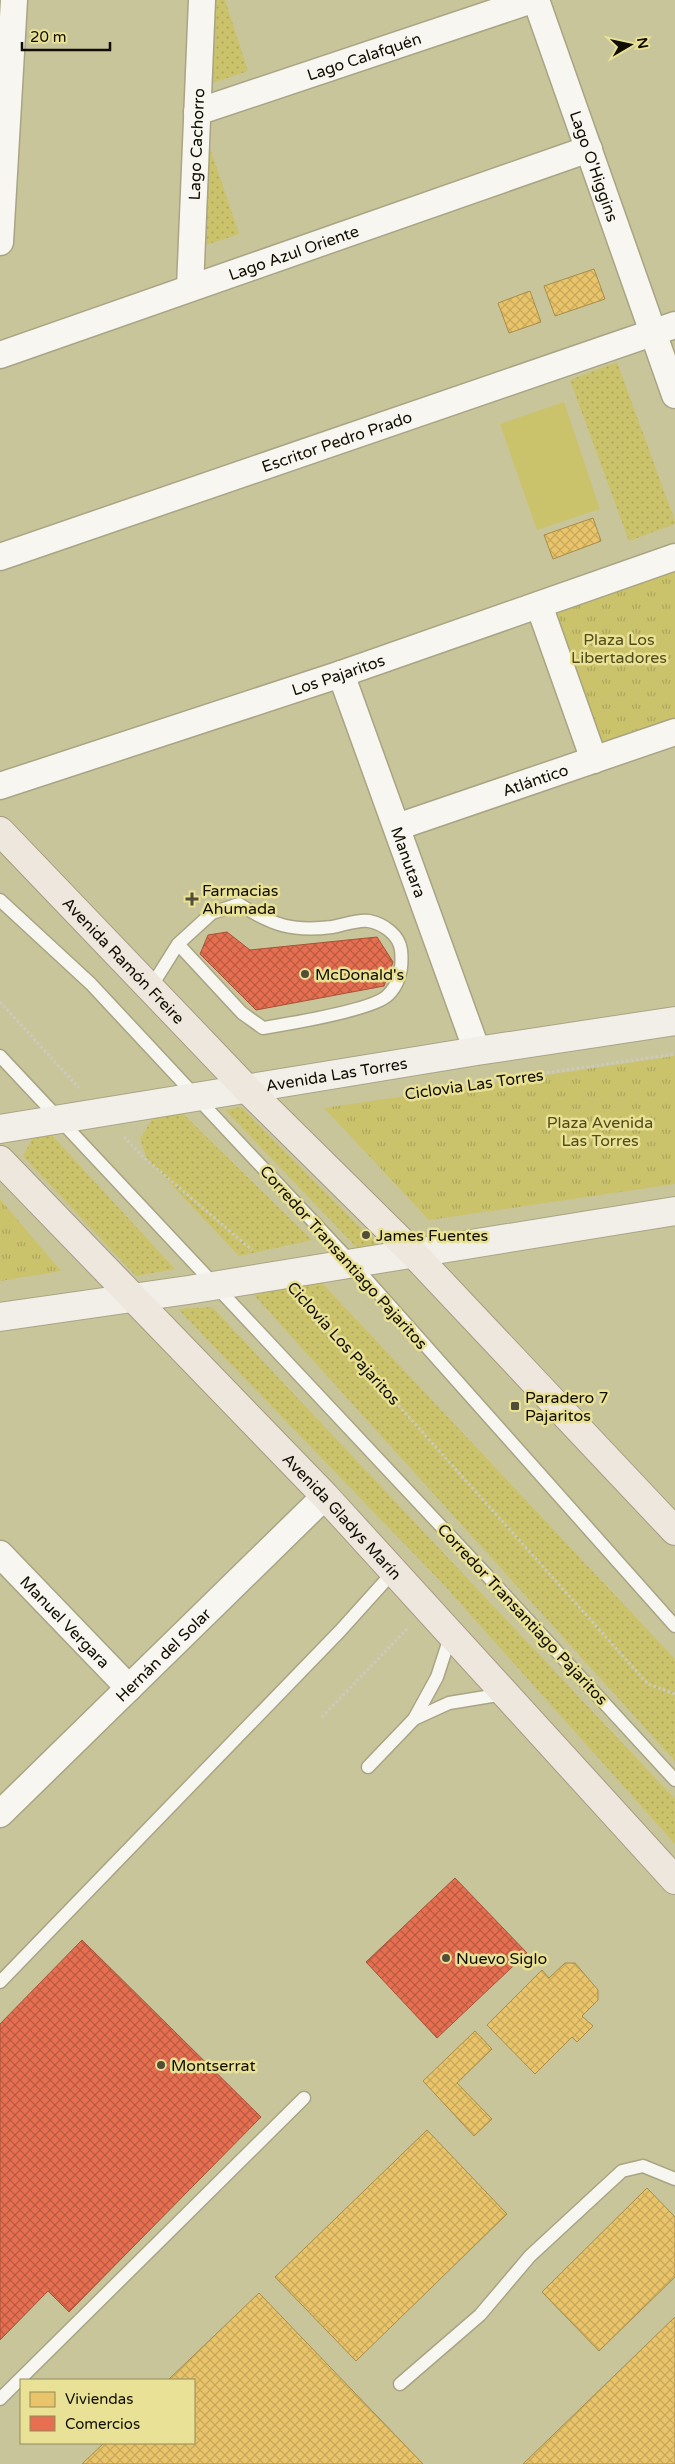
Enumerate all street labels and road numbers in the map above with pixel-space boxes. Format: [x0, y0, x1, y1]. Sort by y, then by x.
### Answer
street label: Lago Calafquén [304, 29, 424, 86]
street label: Lago Cachorro [185, 88, 209, 201]
street label: Lago O'Higgins [565, 108, 622, 225]
street label: Lago Azul Oriente [226, 221, 362, 285]
street label: Escritor Pedro Prado [259, 407, 415, 477]
street label: Los Pajaritos [289, 650, 388, 700]
street label: Atlántico [500, 760, 571, 801]
street label: Manutara [386, 824, 430, 901]
street label: Avenida Ramón Freire [58, 893, 188, 1029]
street label: Avenida Las Torres [264, 1054, 409, 1096]
street label: Ciclovia Las Torres [403, 1065, 545, 1105]
street label: Corredor Transantiago Pajaritos [255, 1162, 431, 1354]
street label: Ciclovía Los Pajaritos [282, 1278, 404, 1410]
street label: Avenida Gladys Marín [278, 1449, 405, 1584]
street label: Corredor Transantiago Pajaritos [433, 1520, 612, 1709]
street label: Manuel Vergara [15, 1572, 113, 1673]
street label: Hernán del Solar [112, 1604, 216, 1706]

